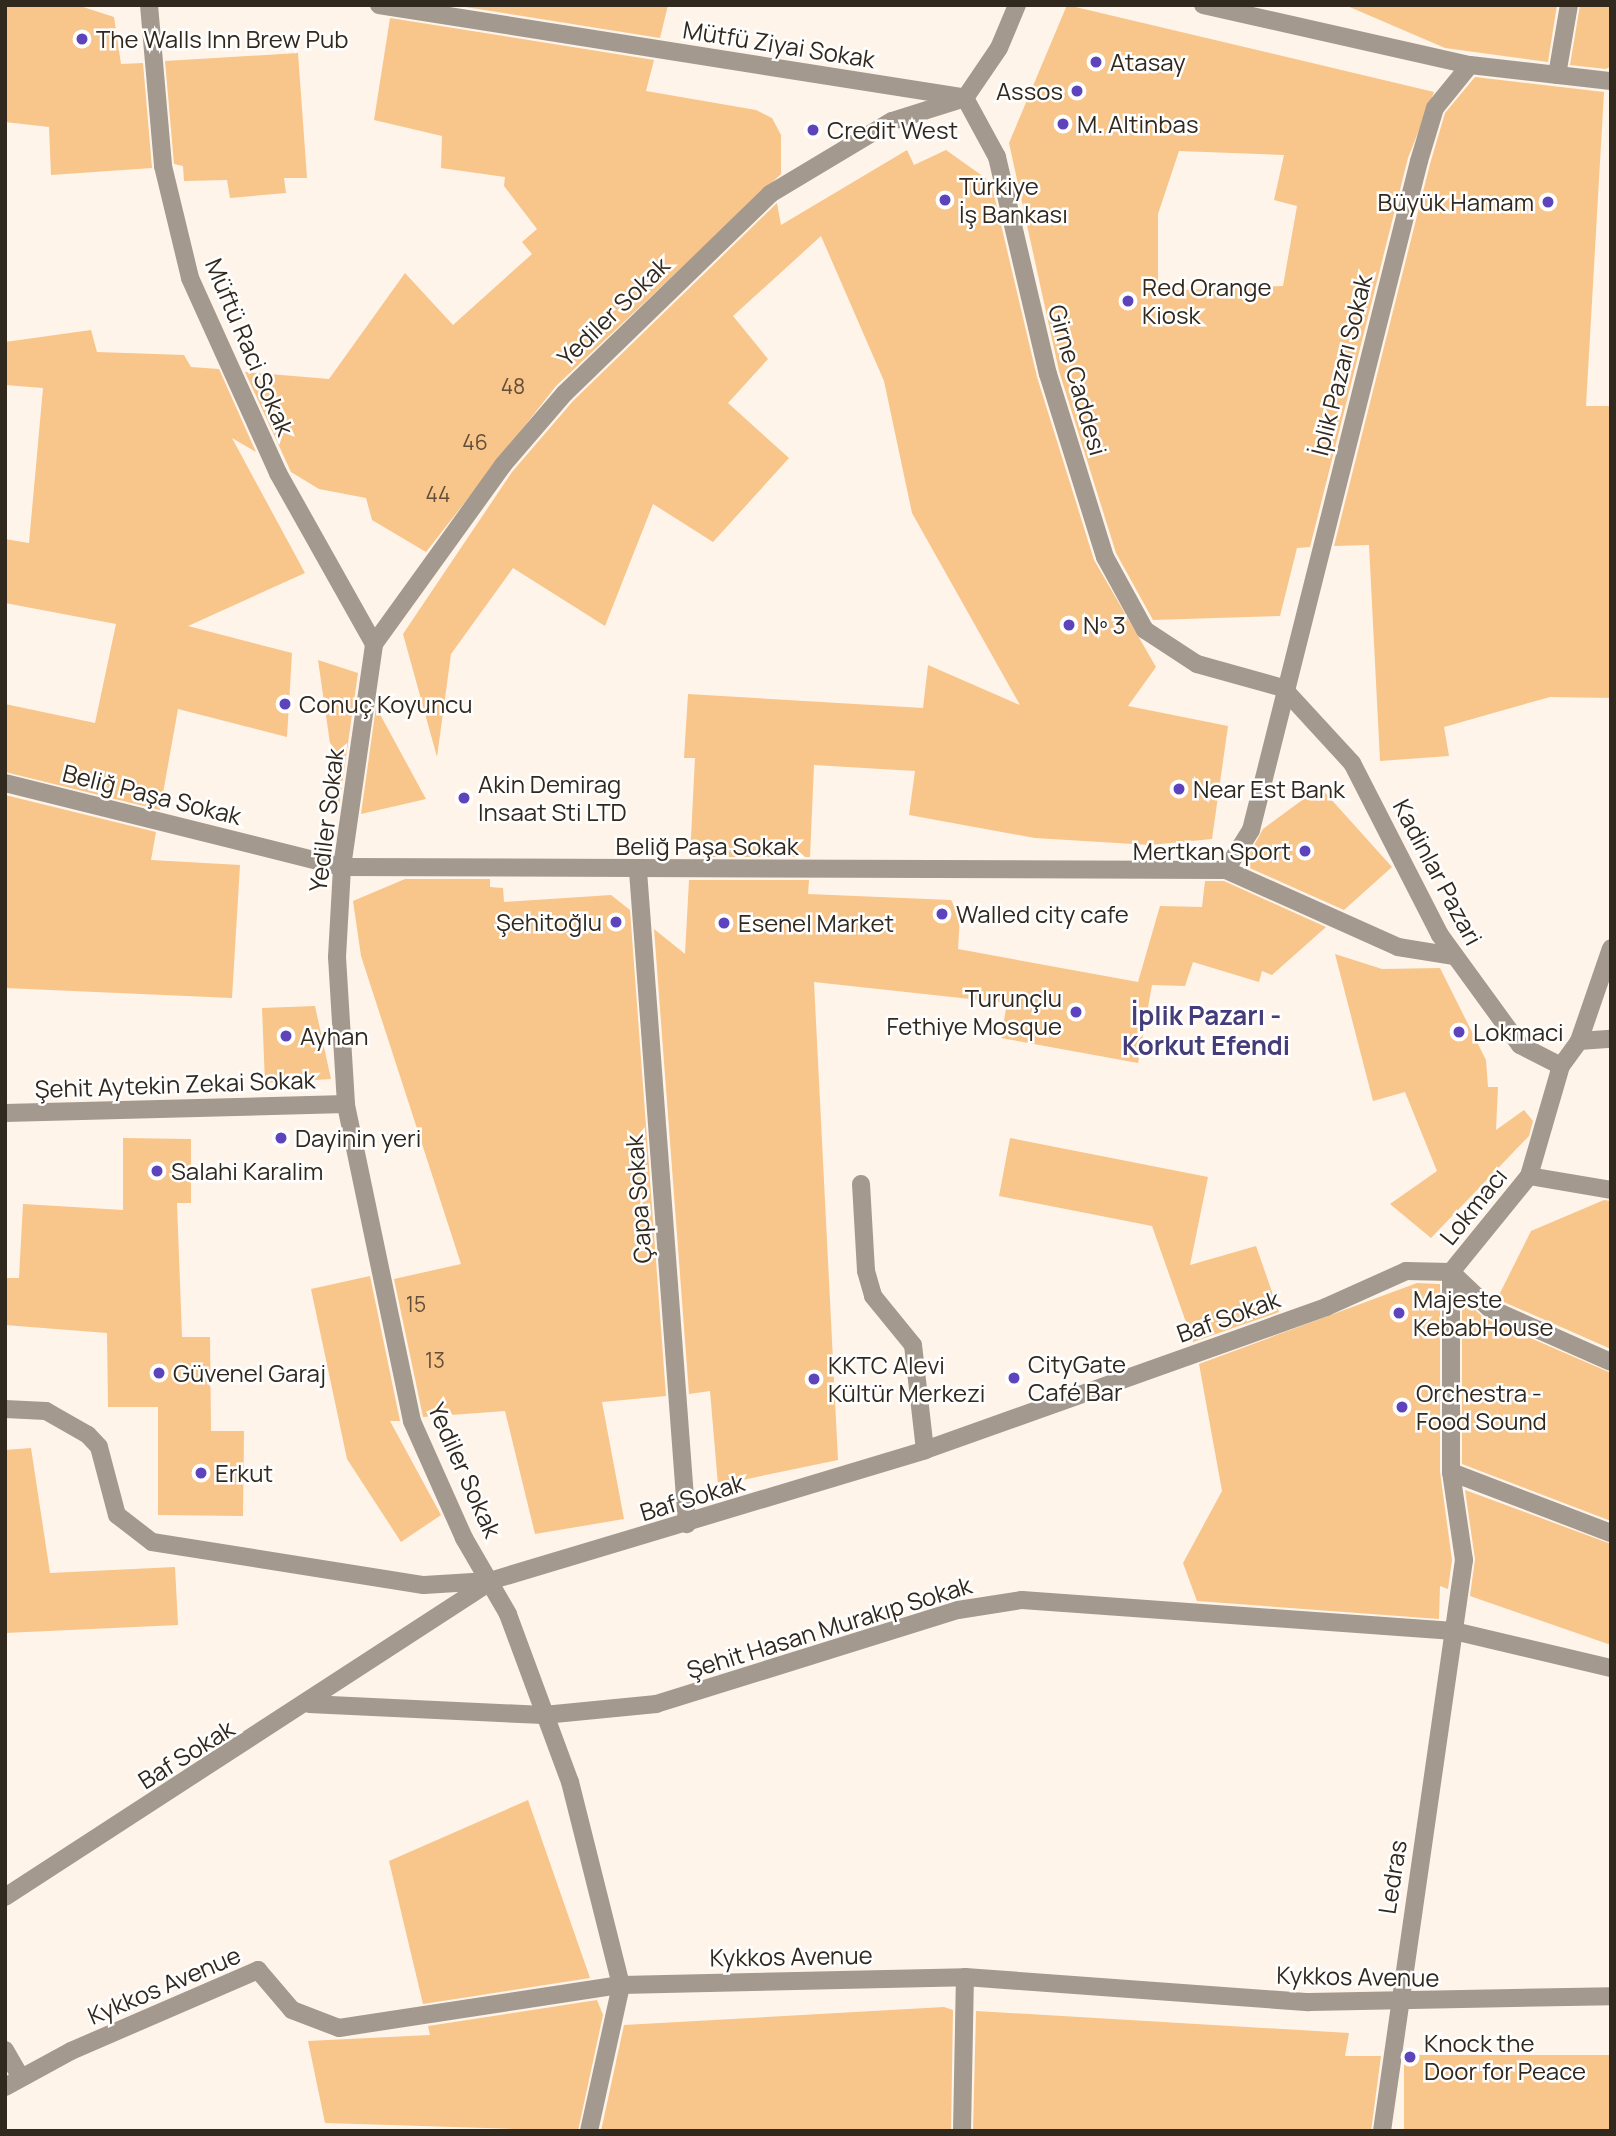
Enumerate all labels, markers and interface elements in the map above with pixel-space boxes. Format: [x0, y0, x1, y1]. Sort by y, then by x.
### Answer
street label: Mütfü Ziyai Sokak [681, 15, 877, 73]
place label: The Walls Inn Brew Pub [96, 25, 348, 53]
marker: The Walls Inn Brew Pub [74, 31, 90, 47]
place label: Atasay [1110, 48, 1186, 76]
marker: Atasay [1088, 54, 1104, 70]
place label: Assos [996, 77, 1063, 105]
marker: Assos [1069, 83, 1085, 99]
place label: M. Altinbas [1077, 110, 1198, 138]
place label: Credit West [827, 116, 958, 144]
marker: M. Altinbas [1055, 116, 1071, 132]
marker: Credit West [805, 122, 821, 138]
place label: Türkiye İş Bankası [959, 172, 1068, 228]
place label: Büyük Hamam [1378, 188, 1534, 216]
marker: Türkiye İş Bankası [937, 192, 953, 208]
marker: Büyük Hamam [1540, 194, 1556, 210]
street label: Yediler Sokak [551, 250, 675, 372]
street label: Müftü Raci Sokak [200, 254, 300, 440]
street label: İplik Pazarı Sokak [1305, 272, 1377, 458]
place label: Red Orange Kiosk [1142, 273, 1272, 329]
marker: Red Orange Kiosk [1120, 293, 1136, 309]
street label: Girne Caddesi [1043, 301, 1113, 459]
house number: 48 [501, 373, 525, 399]
house number: 46 [462, 429, 488, 455]
house number: 44 [426, 481, 450, 507]
place label: Nº 3 [1083, 611, 1126, 639]
marker: Nº 3 [1061, 617, 1077, 633]
place label: Conuç Koyuncu [299, 690, 473, 718]
marker: Conuç Koyuncu [277, 696, 293, 712]
street label: Yediler Sokak [303, 747, 349, 893]
street label: Beliğ Paşa Sokak [60, 758, 244, 830]
place label: Akin Demirag Insaat Sti LTD [478, 770, 627, 826]
place label: Near Est Bank [1193, 775, 1345, 803]
marker: Near Est Bank [1171, 781, 1187, 797]
marker: Akin Demirag Insaat Sti LTD [456, 790, 472, 806]
street label: Kadinlar Pazari [1388, 794, 1488, 950]
street label: Beliğ Paşa Sokak [615, 832, 799, 860]
place label: Mertkan Sport [1133, 837, 1291, 865]
marker: Mertkan Sport [1297, 843, 1313, 859]
place label: Walled city cafe [956, 900, 1129, 928]
marker: Walled city cafe [934, 906, 950, 922]
place label: Şehitoğlu [496, 908, 602, 936]
place label: Esenel Market [738, 909, 894, 937]
marker: Şehitoğlu [608, 914, 624, 930]
marker: Esenel Market [716, 915, 732, 931]
place label: Turunçlu Fethiye Mosque [886, 984, 1062, 1040]
district label: İplik Pazarı - Korkut Efendi [1122, 1000, 1290, 1062]
marker: Turunçlu Fethiye Mosque [1068, 1004, 1084, 1020]
place label: Lokmaci [1473, 1018, 1564, 1046]
place label: Ayhan [300, 1022, 369, 1050]
marker: Lokmaci [1451, 1024, 1467, 1040]
marker: Ayhan [278, 1028, 294, 1044]
street label: Şehit Aytekin Zekai Sokak [34, 1065, 316, 1103]
place label: Dayinin yeri [295, 1124, 421, 1152]
marker: Dayinin yeri [273, 1130, 289, 1146]
street label: Çapa Sokak [619, 1134, 657, 1264]
place label: Salahi Karalim [171, 1157, 323, 1185]
street label: Lokmacı [1433, 1162, 1513, 1250]
marker: Salahi Karalim [149, 1163, 165, 1179]
street label: Baf Sokak [1173, 1284, 1283, 1348]
place label: Majeste KebabHouse [1413, 1285, 1554, 1341]
house number: 15 [406, 1291, 426, 1317]
marker: Majeste KebabHouse [1391, 1305, 1407, 1321]
house number: 13 [425, 1347, 445, 1373]
place label: CityGate Café Bar [1028, 1350, 1126, 1406]
place label: KKTC Alevi Kültür Merkezi [828, 1351, 985, 1407]
place label: Güvenel Garaj [173, 1359, 326, 1387]
marker: Güvenel Garaj [151, 1365, 167, 1381]
marker: CityGate Café Bar [1006, 1370, 1022, 1386]
marker: KKTC Alevi Kültür Merkezi [806, 1371, 822, 1387]
place label: Orchestra - Food Sound [1416, 1379, 1547, 1435]
street label: Yediler Sokak [422, 1398, 508, 1542]
marker: Orchestra - Food Sound [1394, 1399, 1410, 1415]
place label: Erkut [215, 1459, 273, 1487]
marker: Erkut [193, 1465, 209, 1481]
street label: Baf Sokak [636, 1468, 748, 1526]
street label: Şehit Hasan Murakıp Sokak [683, 1570, 975, 1684]
street label: Baf Sokak [133, 1713, 239, 1795]
street label: Ledras [1372, 1838, 1412, 1916]
street label: Kykkos Avenue [83, 1940, 245, 2030]
street label: Kykkos Avenue [709, 1940, 873, 1972]
street label: Kykkos Avenue [1276, 1960, 1440, 1992]
place label: Knock the Door for Peace [1424, 2029, 1586, 2085]
marker: Knock the Door for Peace [1402, 2049, 1418, 2065]

